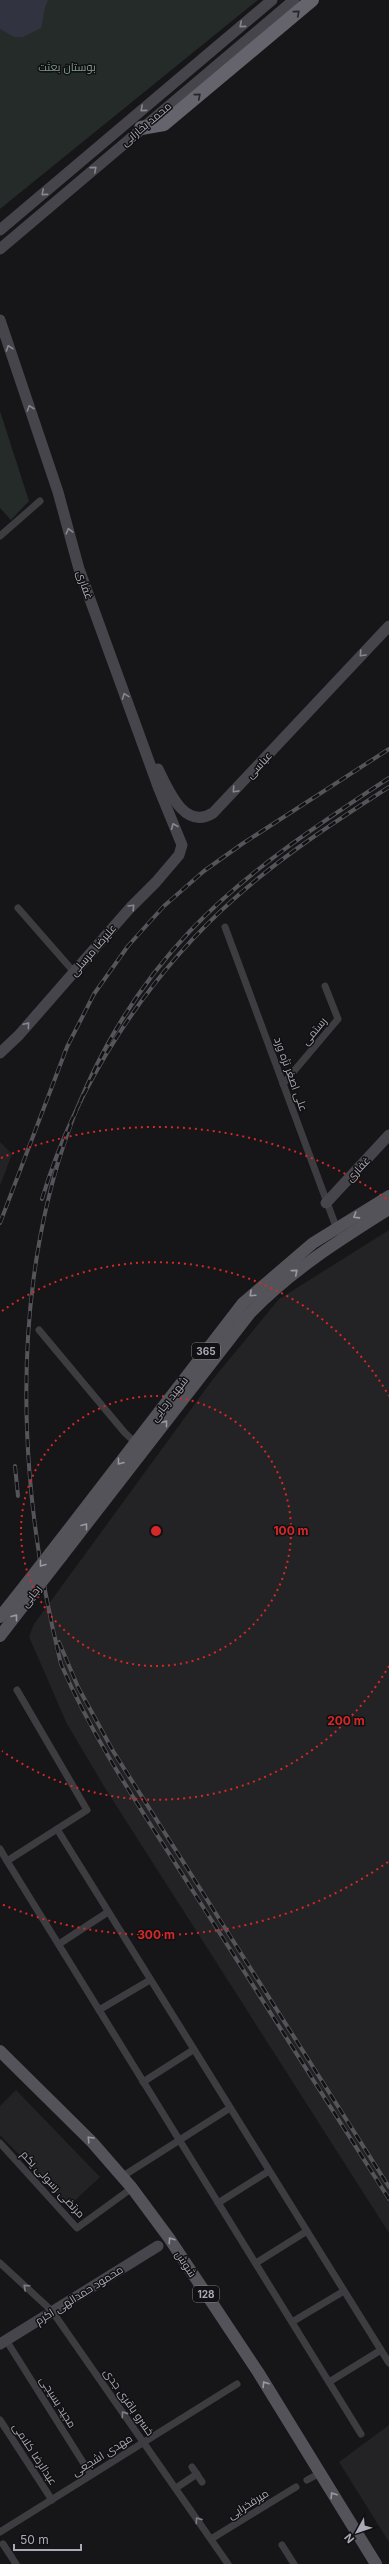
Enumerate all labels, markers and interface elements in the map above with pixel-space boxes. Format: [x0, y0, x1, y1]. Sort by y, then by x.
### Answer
one-way arrow [292, 10, 300, 17]
one-way arrow [240, 20, 247, 27]
park label: بوستان بعثت [38, 60, 96, 74]
one-way arrow [193, 94, 200, 101]
street label: محمد بخارایی [118, 99, 174, 149]
one-way arrow [140, 104, 148, 111]
one-way arrow [89, 166, 96, 173]
one-way arrow [41, 188, 48, 195]
one-way arrow [5, 344, 14, 351]
one-way arrow [26, 404, 34, 411]
one-way arrow [65, 528, 74, 535]
street label: غفاری [74, 569, 96, 601]
one-way arrow [360, 650, 367, 657]
one-way arrow [121, 692, 129, 699]
street label: عباسی [243, 749, 275, 781]
one-way arrow [232, 785, 240, 793]
one-way arrow [171, 822, 179, 830]
one-way arrow [127, 904, 134, 912]
street label: علیرضا مرسلی [67, 921, 119, 979]
street label: رستمی [298, 1014, 330, 1048]
one-way arrow [23, 1023, 30, 1030]
street label: علی اصغر نژه ورد [271, 1035, 311, 1113]
street label: غفاری [343, 1153, 373, 1185]
one-way arrow [353, 1212, 360, 1219]
one-way arrow [290, 1269, 297, 1276]
one-way arrow [249, 1289, 257, 1297]
road number: 365 [192, 1343, 220, 1359]
street label: شهید رجایی [147, 1374, 191, 1424]
one-way arrow [160, 1420, 167, 1427]
one-way arrow [118, 1458, 125, 1465]
one-way arrow [80, 1523, 87, 1530]
text: 100 m [273, 1523, 309, 1538]
centre of rings [149, 1524, 163, 1538]
one-way arrow [39, 1559, 46, 1566]
street label: رجایی [18, 1582, 44, 1610]
one-way arrow [10, 1614, 17, 1621]
text: 200 m [327, 1713, 365, 1728]
text: 300 m [137, 1927, 175, 1942]
one-way arrow [87, 2136, 95, 2144]
street label: مرتضی رسولی یکم [17, 2147, 88, 2221]
one-way arrow [169, 2238, 176, 2245]
street label: شوش [172, 2248, 200, 2280]
street label: محمود حمدالهی اکرم [32, 2262, 126, 2329]
one-way arrow [23, 2284, 31, 2292]
road number: 128 [193, 2286, 219, 2302]
street label: خسرو باقری جدی [101, 2366, 157, 2438]
street label: مجید بسیجی [37, 2374, 79, 2430]
one-way arrow [263, 2381, 270, 2388]
one-way arrow [121, 2411, 129, 2418]
street label: عبدالرضا کلامی [10, 2420, 60, 2488]
street label: مهدی اشجعی [69, 2431, 135, 2479]
street label: میرفخرایی [225, 2486, 271, 2522]
one-way arrow [331, 2492, 338, 2499]
north arrow [337, 2512, 377, 2552]
one-way arrow [196, 2518, 203, 2525]
scale bar [14, 2526, 81, 2552]
text: N [341, 2531, 357, 2546]
text: 50 m [20, 2532, 49, 2547]

